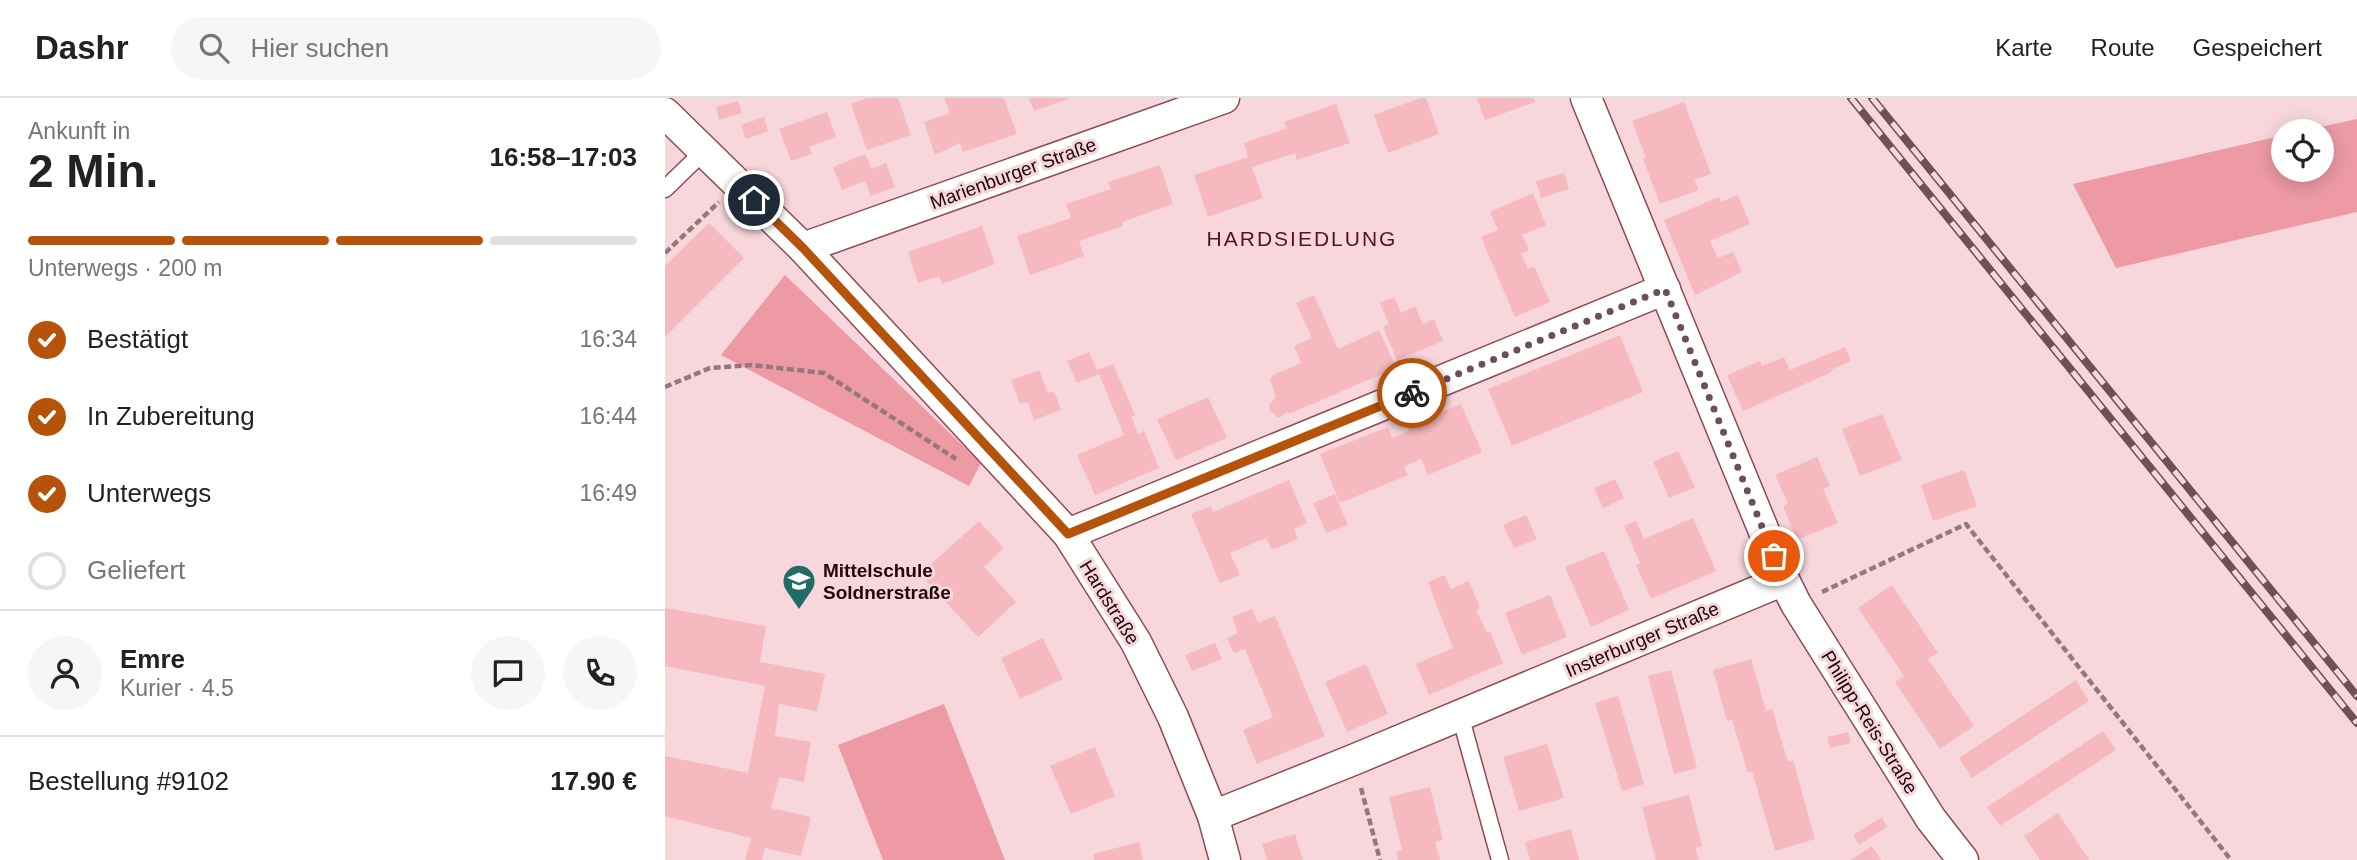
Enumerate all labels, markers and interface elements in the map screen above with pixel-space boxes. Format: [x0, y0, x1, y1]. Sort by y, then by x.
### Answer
search box [171, 17, 661, 80]
text: Dashr [35, 29, 129, 66]
icon: search [195, 29, 233, 67]
text: Hier suchen [251, 33, 389, 63]
text: Karte [1995, 34, 2053, 61]
text: Route [2091, 34, 2155, 61]
text: Gespeichert [2193, 34, 2322, 61]
text: Ankunft in [28, 118, 130, 144]
map controls [2271, 119, 2334, 182]
button: locate [2271, 119, 2334, 182]
street label: Marienburger Straße [927, 134, 1099, 213]
text: 16:58–17:03 [490, 142, 637, 172]
text: 2 Min. [28, 145, 158, 197]
pin [724, 170, 784, 230]
icon: home [735, 181, 773, 219]
district label: HARDSIEDLUNG [1207, 227, 1397, 250]
text: Unterwegs · 200 m [28, 255, 222, 281]
icon: check [28, 321, 66, 359]
text: Bestätigt [87, 324, 188, 354]
text: 16:34 [579, 326, 637, 352]
courier [1377, 358, 1447, 428]
icon: bike [1393, 374, 1431, 412]
icon: check [28, 398, 66, 436]
text: In Zubereitung [87, 401, 255, 431]
text: 16:44 [579, 403, 637, 429]
icon: check [28, 475, 66, 513]
text: Unterwegs [87, 478, 211, 508]
text: 16:49 [579, 480, 637, 506]
pin [1744, 526, 1804, 586]
icon: bag [1755, 537, 1793, 575]
text: Geliefert [87, 555, 185, 585]
street label: Hardstraße [1075, 556, 1144, 648]
place label: Mittelschule Soldnerstraße [823, 560, 951, 603]
school or university icon: Mittelschule Soldnerstraße [780, 562, 818, 611]
street label: Insterburger Straße [1562, 598, 1722, 681]
button: person [28, 636, 102, 710]
button: chat [471, 636, 545, 710]
button: phone [563, 636, 637, 710]
text: Emre [120, 644, 185, 674]
street label: Philipp-Reis-Straße [1817, 647, 1922, 798]
text: Kurier · 4.5 [120, 675, 234, 701]
text: Bestellung #9102 [28, 766, 229, 796]
text: 17.90 € [550, 766, 637, 796]

